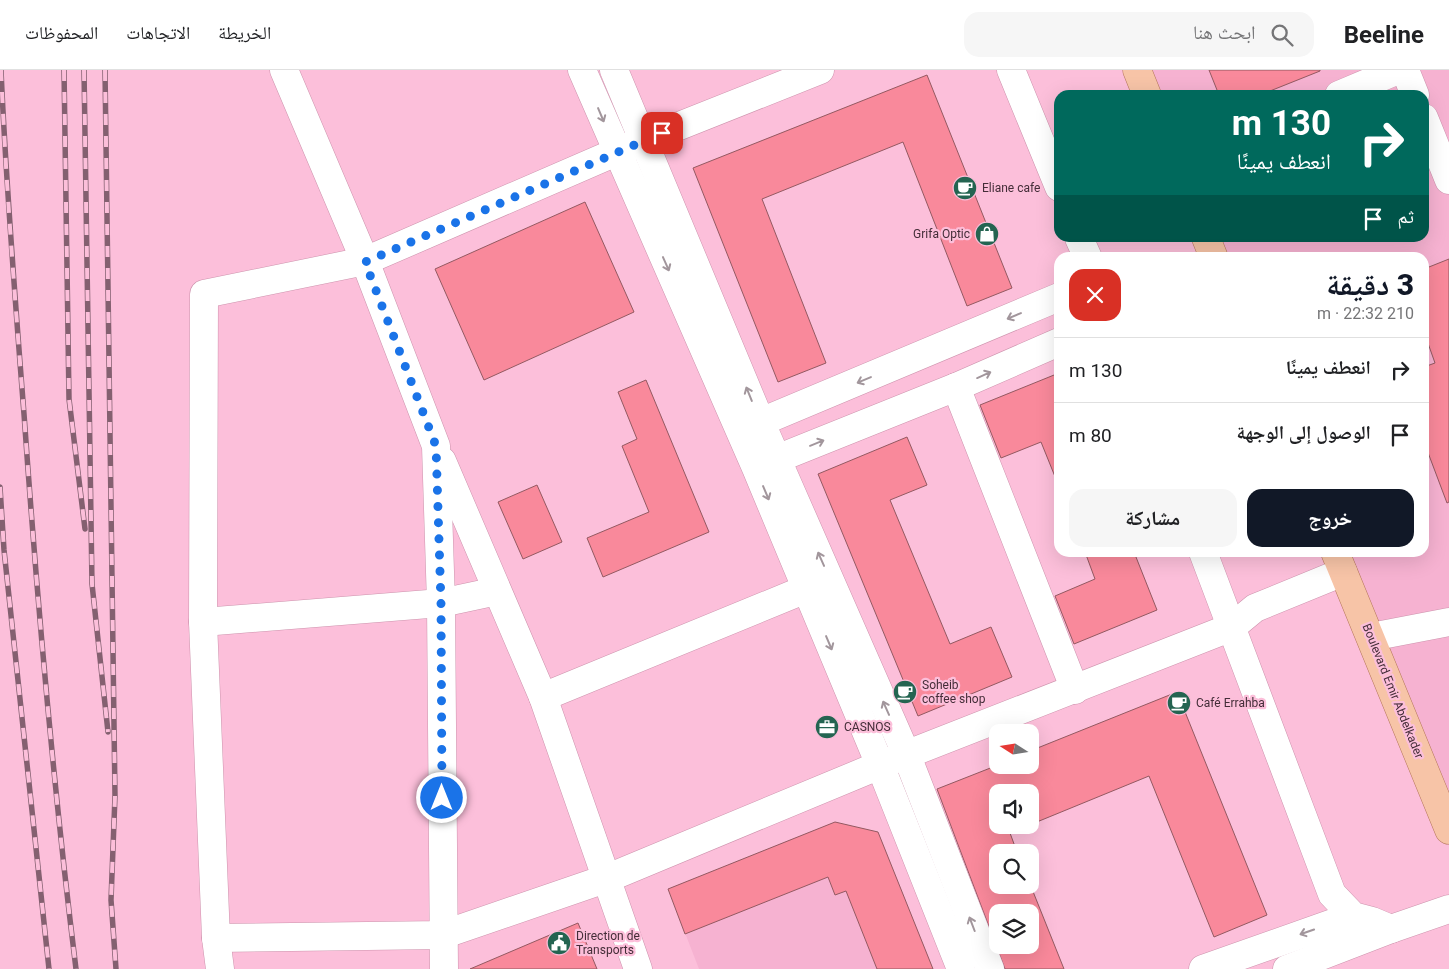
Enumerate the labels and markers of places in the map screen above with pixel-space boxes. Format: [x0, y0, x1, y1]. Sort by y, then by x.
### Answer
pin [641, 112, 683, 154]
cafe icon: Eliane cafe [952, 175, 978, 201]
place label: Eliane cafe [982, 181, 1040, 195]
shop icon: Grifa Optic [974, 221, 1000, 247]
place label: Grifa Optic [913, 227, 970, 241]
place label: Soheib coffee shop [922, 678, 986, 706]
cafe icon: Soheib coffee shop [892, 679, 918, 705]
cafe icon: Café Errahba [1166, 690, 1192, 716]
place label: Café Errahba [1196, 696, 1265, 710]
office icon: CASNOS [814, 714, 840, 740]
place label: CASNOS [844, 720, 891, 734]
place label: Direction de Transports [576, 929, 640, 957]
public building icon: Direction de Transports [546, 930, 572, 956]

